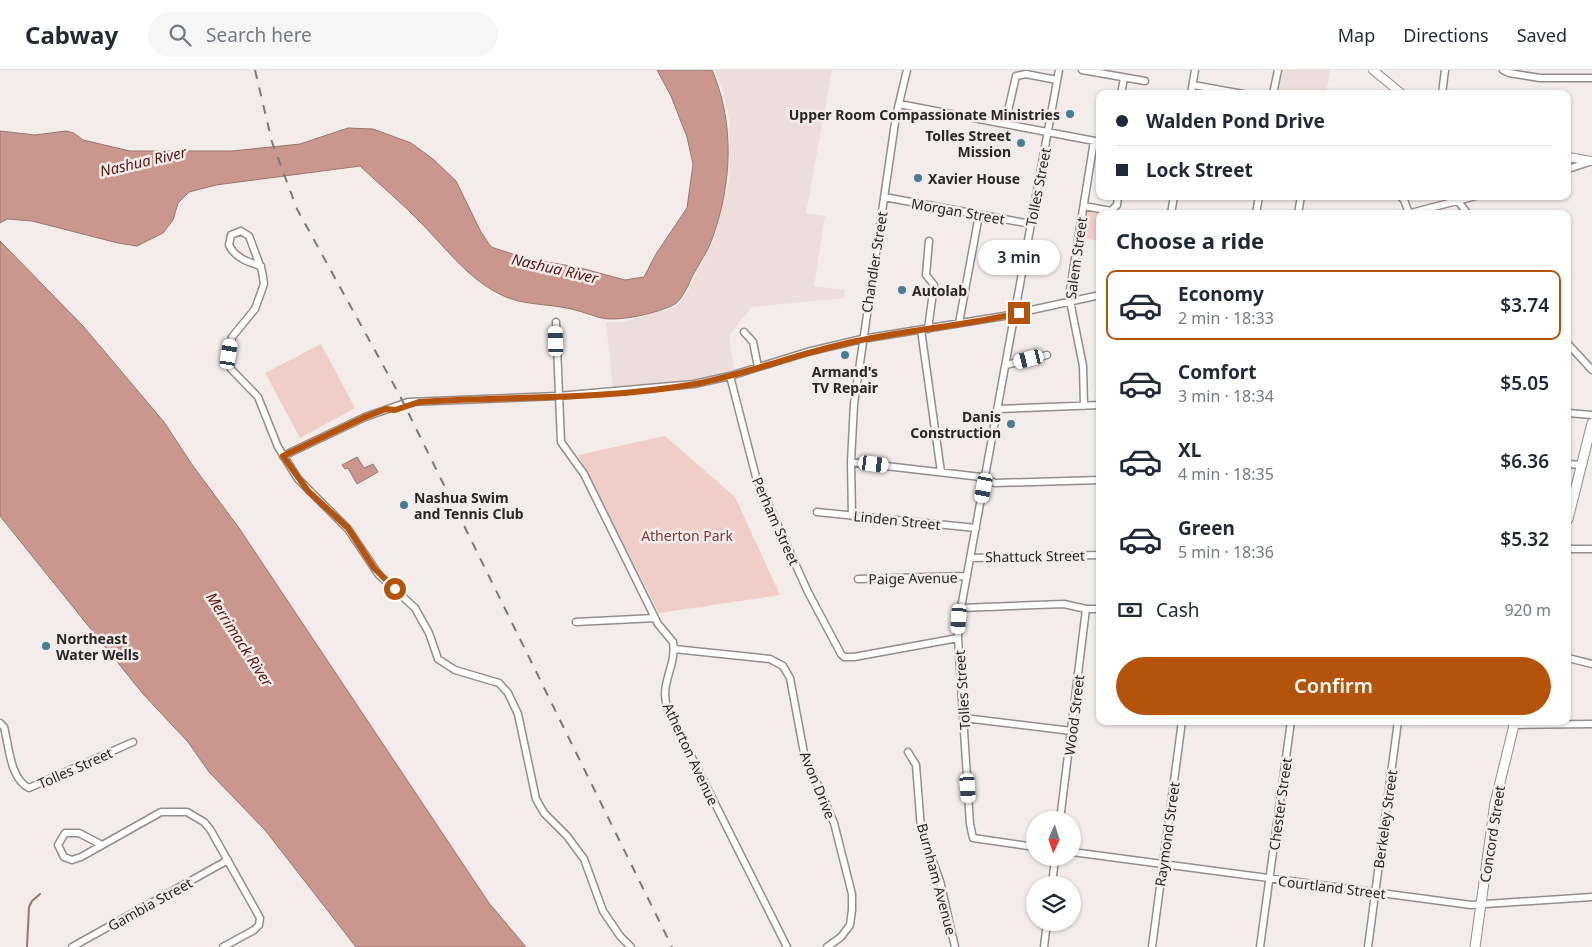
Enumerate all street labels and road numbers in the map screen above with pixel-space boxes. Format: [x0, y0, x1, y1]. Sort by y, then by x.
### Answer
street label: Tolles Street [1021, 146, 1055, 228]
street label: Morgan Street [910, 193, 1006, 229]
street label: Chandler Street [857, 210, 891, 314]
street label: Salem Street [1061, 216, 1091, 300]
street label: Perham Street [748, 474, 804, 568]
street label: Linden Street [852, 506, 942, 534]
street label: Shattuck Street [985, 546, 1085, 566]
street label: Paige Avenue [868, 568, 958, 588]
street label: Tolles Street [950, 650, 974, 730]
street label: Wood Street [1060, 674, 1088, 756]
street label: Atherton Avenue [659, 700, 723, 809]
street label: Tolles Street [35, 743, 115, 793]
street label: Avon Drive [796, 748, 840, 822]
street label: Chester Street [1264, 756, 1296, 852]
street label: Berkeley Street [1369, 769, 1401, 869]
street label: Raymond Street [1150, 781, 1184, 887]
street label: Concord Street [1475, 784, 1509, 884]
street label: Burnham Avenue [913, 821, 961, 937]
street label: Courtland Street [1277, 871, 1387, 903]
street label: Gambia Street [104, 873, 196, 935]

